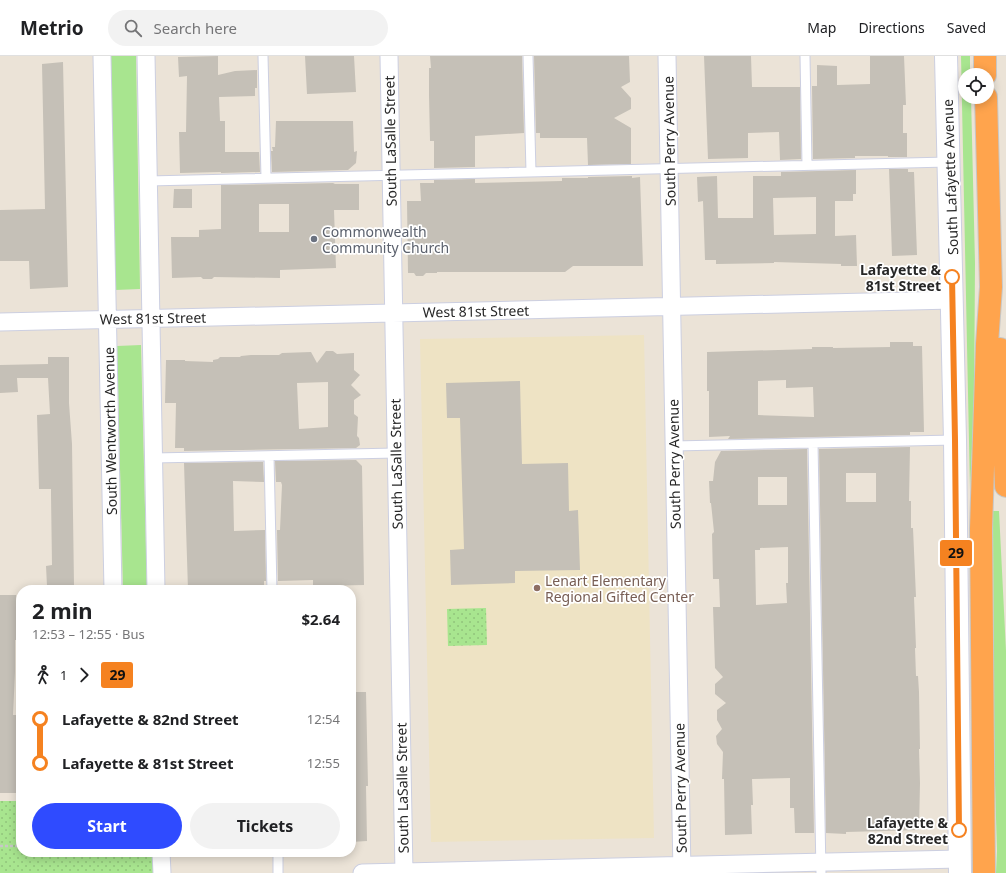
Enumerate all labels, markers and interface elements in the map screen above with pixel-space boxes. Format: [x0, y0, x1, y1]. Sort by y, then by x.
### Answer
search box [108, 10, 388, 46]
text: Metrio [20, 15, 84, 41]
icon: search [122, 17, 144, 39]
text: Search here [154, 18, 237, 38]
text: Map [807, 18, 836, 37]
text: Directions [858, 18, 925, 37]
text: Saved [947, 18, 986, 37]
map controls [958, 68, 994, 104]
button: locate [958, 68, 994, 104]
street label: South LaSalle Street [379, 75, 401, 207]
street label: South Perry Avenue [658, 76, 680, 206]
street label: South Lafayette Avenue [938, 99, 962, 255]
place label: Commonwealth Community Church [322, 222, 449, 257]
marker: Commonwealth Community Church [309, 234, 319, 244]
place label: Lafayette & 81st Street [860, 260, 941, 295]
marker: Lafayette & 81st Street [944, 269, 960, 285]
street label: West 81st Street [423, 301, 529, 321]
street label: West 81st Street [100, 308, 206, 328]
street label: South Wentworth Avenue [99, 347, 121, 515]
street label: South LaSalle Street [385, 398, 407, 530]
street label: South Perry Avenue [663, 399, 685, 529]
line badge: 29 [938, 540, 974, 566]
text: 29 [948, 543, 964, 562]
place label: Lenart Elementary Regional Gifted Center [545, 571, 694, 606]
marker: Lenart Elementary Regional Gifted Center [532, 583, 542, 593]
text: 2 min [32, 595, 93, 625]
text: $2.64 [301, 609, 340, 629]
text: 12:53 – 12:55 · Bus [32, 625, 145, 643]
icon: walk [32, 664, 54, 686]
icon: forward [73, 664, 95, 686]
text: 29 [109, 665, 125, 684]
text: 1 [60, 666, 67, 684]
text: Lafayette & 82nd Street [62, 709, 239, 729]
text: 12:54 [307, 710, 340, 728]
street label: South LaSalle Street [391, 722, 413, 854]
street label: South Perry Avenue [669, 723, 691, 853]
text: Lafayette & 81st Street [62, 753, 233, 773]
text: 12:55 [307, 754, 340, 772]
button: Start [32, 803, 182, 849]
button: Tickets [190, 803, 340, 849]
place label: Lafayette & 82nd Street [867, 813, 948, 848]
marker: Lafayette & 82nd Street [951, 822, 967, 838]

